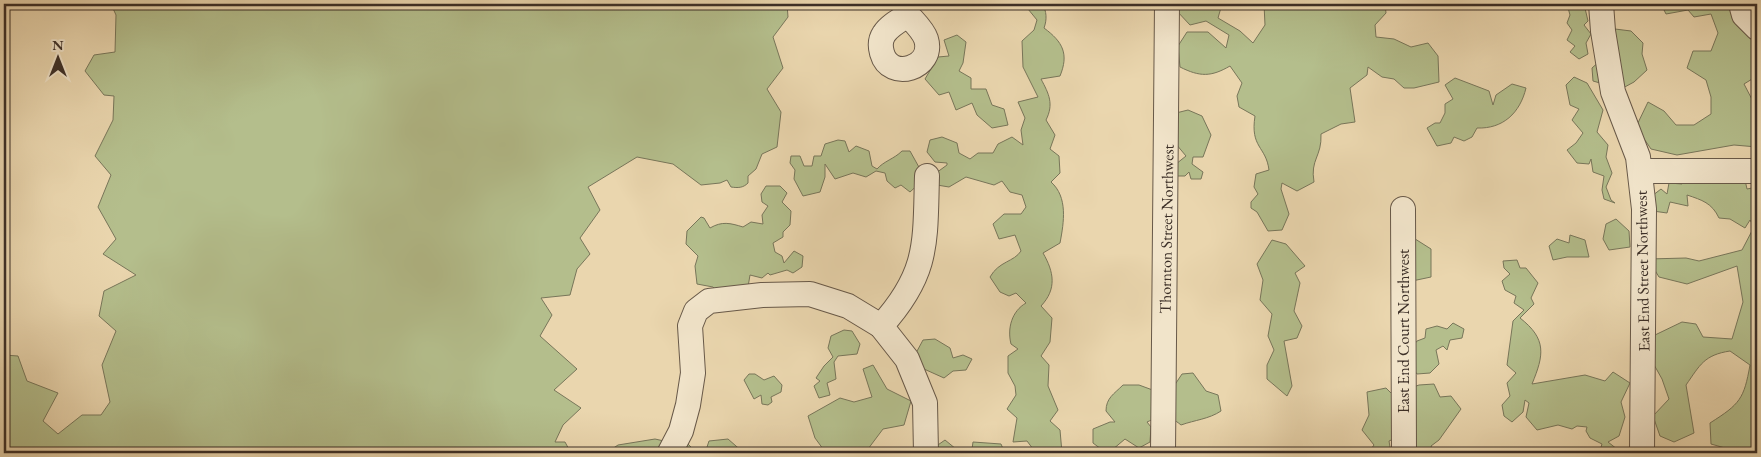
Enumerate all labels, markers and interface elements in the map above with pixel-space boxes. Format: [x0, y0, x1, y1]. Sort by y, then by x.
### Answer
north arrow [32, 32, 82, 82]
text: N [52, 36, 64, 54]
street label: Thornton Street Northwest [1155, 144, 1178, 314]
street label: East End Street Northwest [1631, 190, 1654, 352]
street label: East End Court Northwest [1393, 249, 1414, 413]

